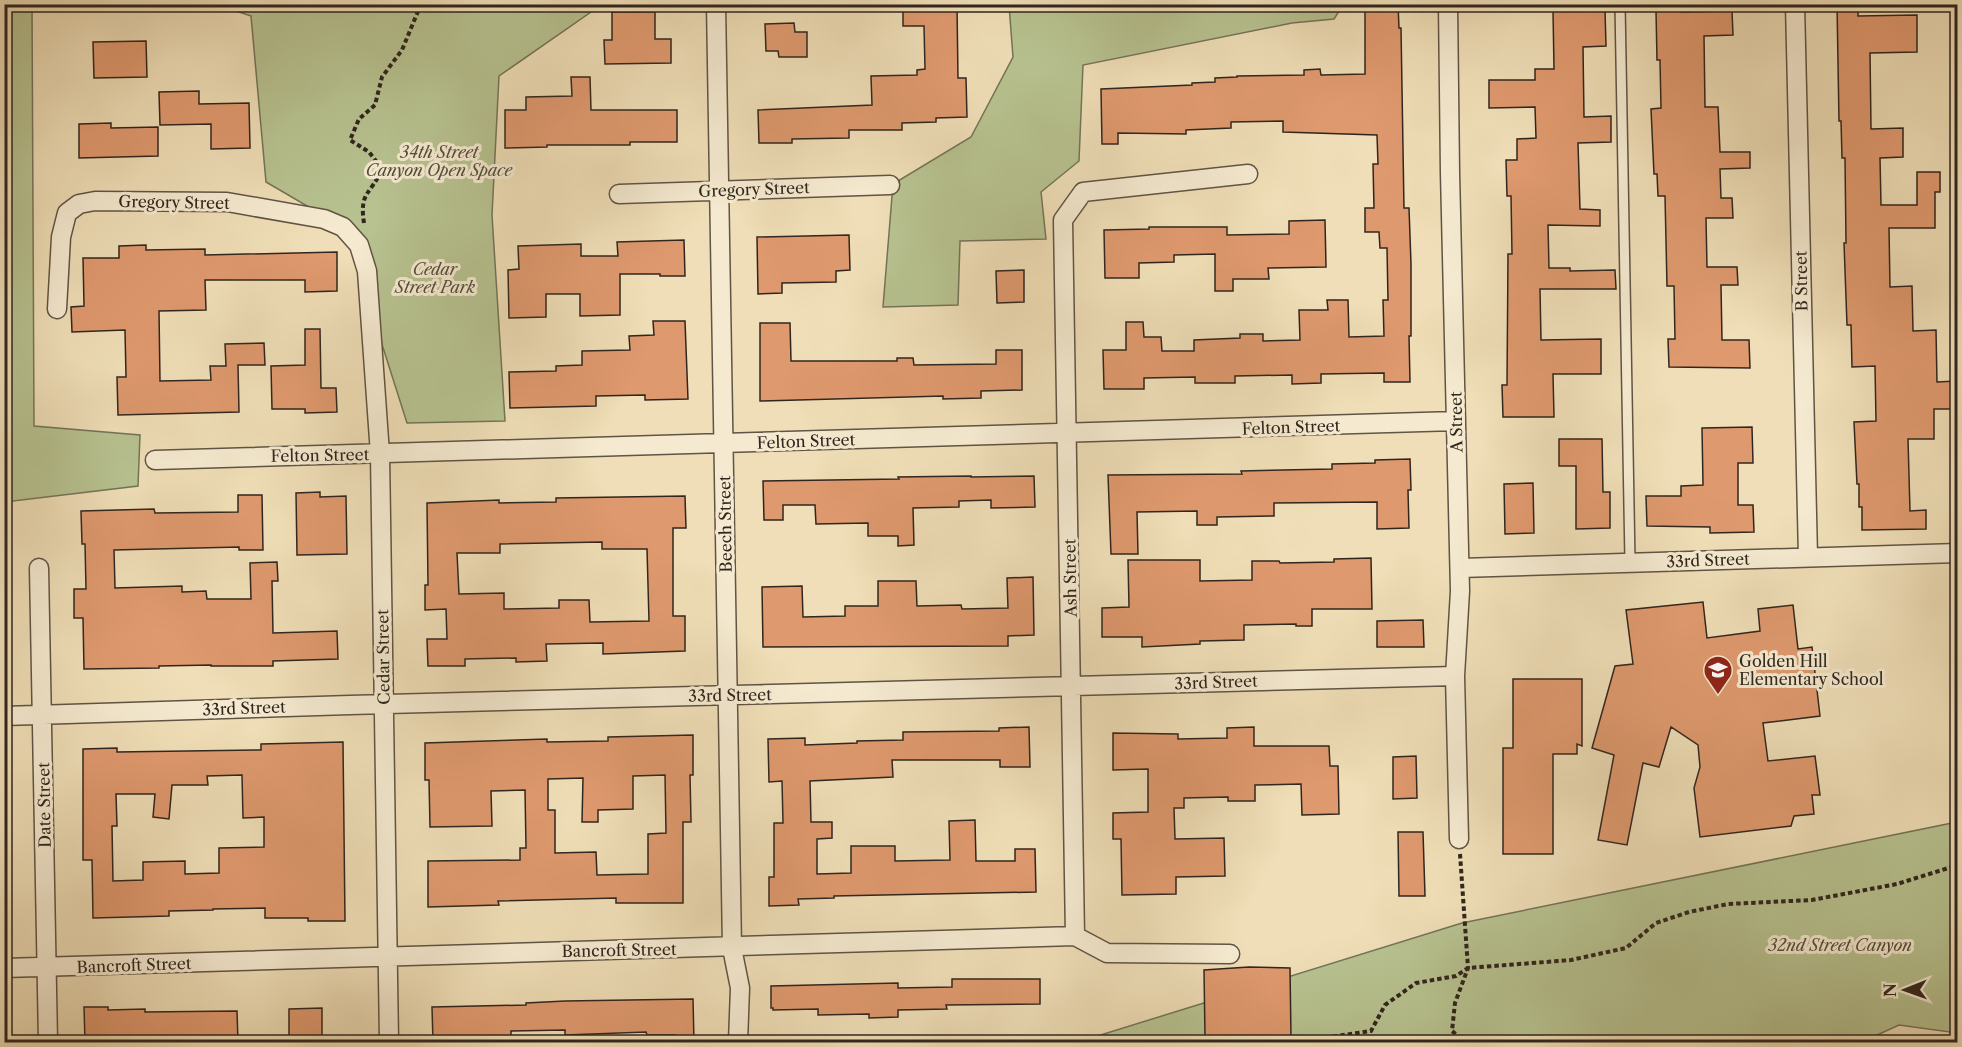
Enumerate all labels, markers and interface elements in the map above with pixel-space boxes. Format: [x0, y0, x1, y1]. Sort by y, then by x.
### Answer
park label: 34th Street Canyon Open Space [366, 142, 513, 180]
street label: Gregory Street [698, 177, 810, 201]
street label: Gregory Street [118, 191, 230, 213]
street label: B Street [1790, 250, 1812, 312]
park label: Cedar Street Park [394, 259, 476, 297]
street label: A Street [1445, 391, 1467, 454]
street label: Felton Street [1241, 415, 1341, 439]
street label: Felton Street [756, 429, 856, 453]
street label: Felton Street [271, 444, 370, 466]
street label: Beech Street [714, 475, 736, 573]
street label: Ash Street [1059, 538, 1081, 618]
street label: 33rd Street [1666, 549, 1750, 571]
street label: Cedar Street [372, 609, 394, 705]
place label: Golden Hill Elementary School [1739, 651, 1884, 689]
school or university icon: Golden Hill Elementary School [1702, 654, 1734, 696]
street label: 33rd Street [1174, 671, 1258, 693]
street label: 33rd Street [688, 684, 772, 706]
street label: 33rd Street [202, 697, 286, 719]
street label: Date Street [33, 762, 55, 848]
park label: 32nd Street Canyon [1768, 935, 1912, 955]
street label: Bancroft Street [561, 939, 677, 961]
street label: Bancroft Street [76, 953, 192, 977]
north arrow [1875, 960, 1935, 1020]
text: N [1880, 983, 1900, 997]

